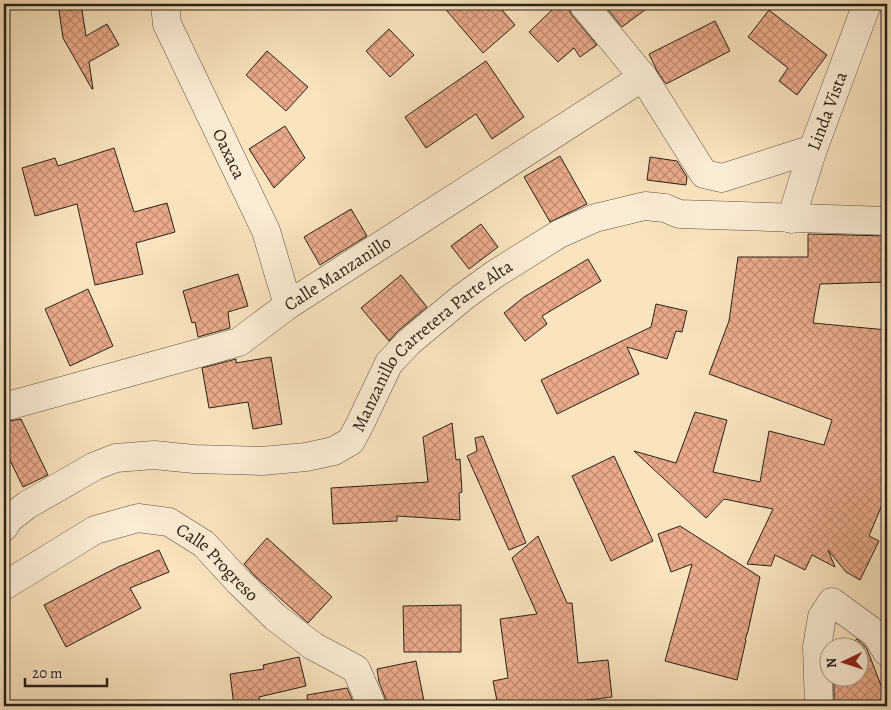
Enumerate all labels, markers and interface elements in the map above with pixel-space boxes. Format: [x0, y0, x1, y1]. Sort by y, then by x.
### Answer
street label: Linda Vista [802, 67, 853, 154]
street label: Oaxaca [207, 125, 252, 184]
street label: Calle Manzanillo [279, 230, 396, 317]
street label: Manzanillo Carretera Parte Alta [346, 254, 518, 436]
street label: Calle Progreso [171, 517, 264, 607]
north arrow [818, 638, 868, 688]
scale bar [25, 655, 108, 687]
text: N [822, 657, 841, 669]
text: 20 m [32, 663, 63, 683]

